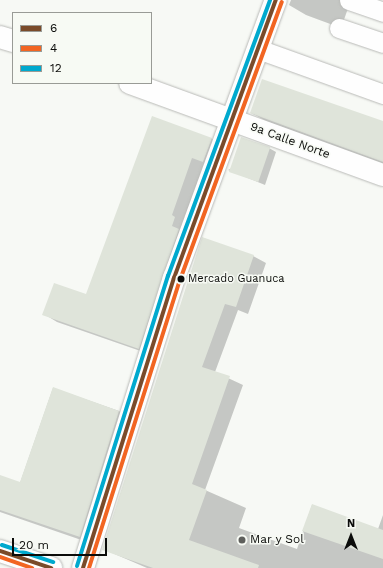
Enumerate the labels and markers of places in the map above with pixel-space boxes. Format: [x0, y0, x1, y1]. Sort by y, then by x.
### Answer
place label: Mercado Guanuca [188, 272, 285, 286]
marker: Mercado Guanuca [176, 274, 186, 284]
place label: Mar y Sol [250, 533, 305, 547]
marker: Mar y Sol [237, 535, 247, 545]

